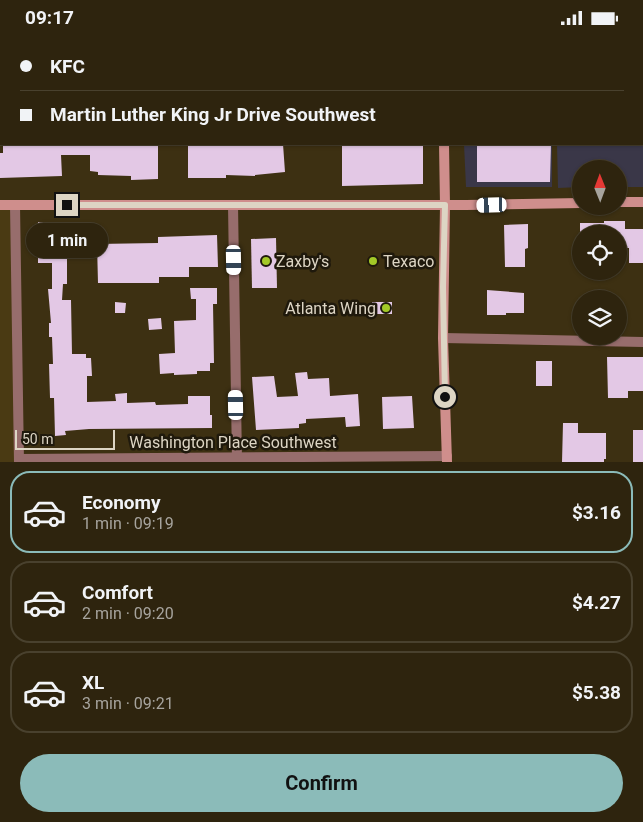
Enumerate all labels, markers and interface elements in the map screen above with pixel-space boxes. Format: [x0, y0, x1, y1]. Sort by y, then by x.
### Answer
text: 09:17 [25, 6, 74, 29]
text: KFC [50, 55, 85, 78]
text: Martin Luther King Jr Drive Southwest [50, 103, 376, 126]
north arrow [572, 160, 628, 215]
map controls [572, 160, 627, 345]
route end [56, 194, 78, 216]
car [476, 197, 507, 213]
callout: 1 min [26, 223, 108, 257]
button: locate [572, 225, 627, 280]
text: 1 min [47, 231, 87, 250]
car [226, 245, 241, 275]
place label: Zaxby's [276, 252, 329, 271]
place label: Texaco [383, 252, 434, 271]
marker: Zaxby's [260, 255, 272, 267]
marker: Texaco [367, 255, 379, 267]
button: layers [572, 290, 627, 345]
place label: Atlanta Wing [285, 299, 376, 318]
marker: Atlanta Wing [380, 302, 392, 314]
route start [434, 386, 456, 408]
car [228, 390, 243, 420]
scale bar [15, 427, 115, 450]
text: 50 m [22, 431, 54, 447]
street label: Washington Place Southwest [129, 433, 337, 452]
icon: car [22, 490, 67, 535]
text: Economy [82, 491, 161, 514]
text: $3.16 [572, 501, 621, 524]
text: 1 min · 09:19 [82, 514, 174, 533]
icon: car [22, 580, 67, 625]
text: Comfort [82, 581, 153, 604]
text: $4.27 [572, 591, 621, 614]
text: 2 min · 09:20 [82, 604, 174, 623]
icon: car [22, 670, 67, 715]
text: XL [82, 671, 104, 694]
text: $5.38 [572, 681, 621, 704]
text: 3 min · 09:21 [82, 694, 174, 713]
button: Confirm [20, 754, 623, 812]

